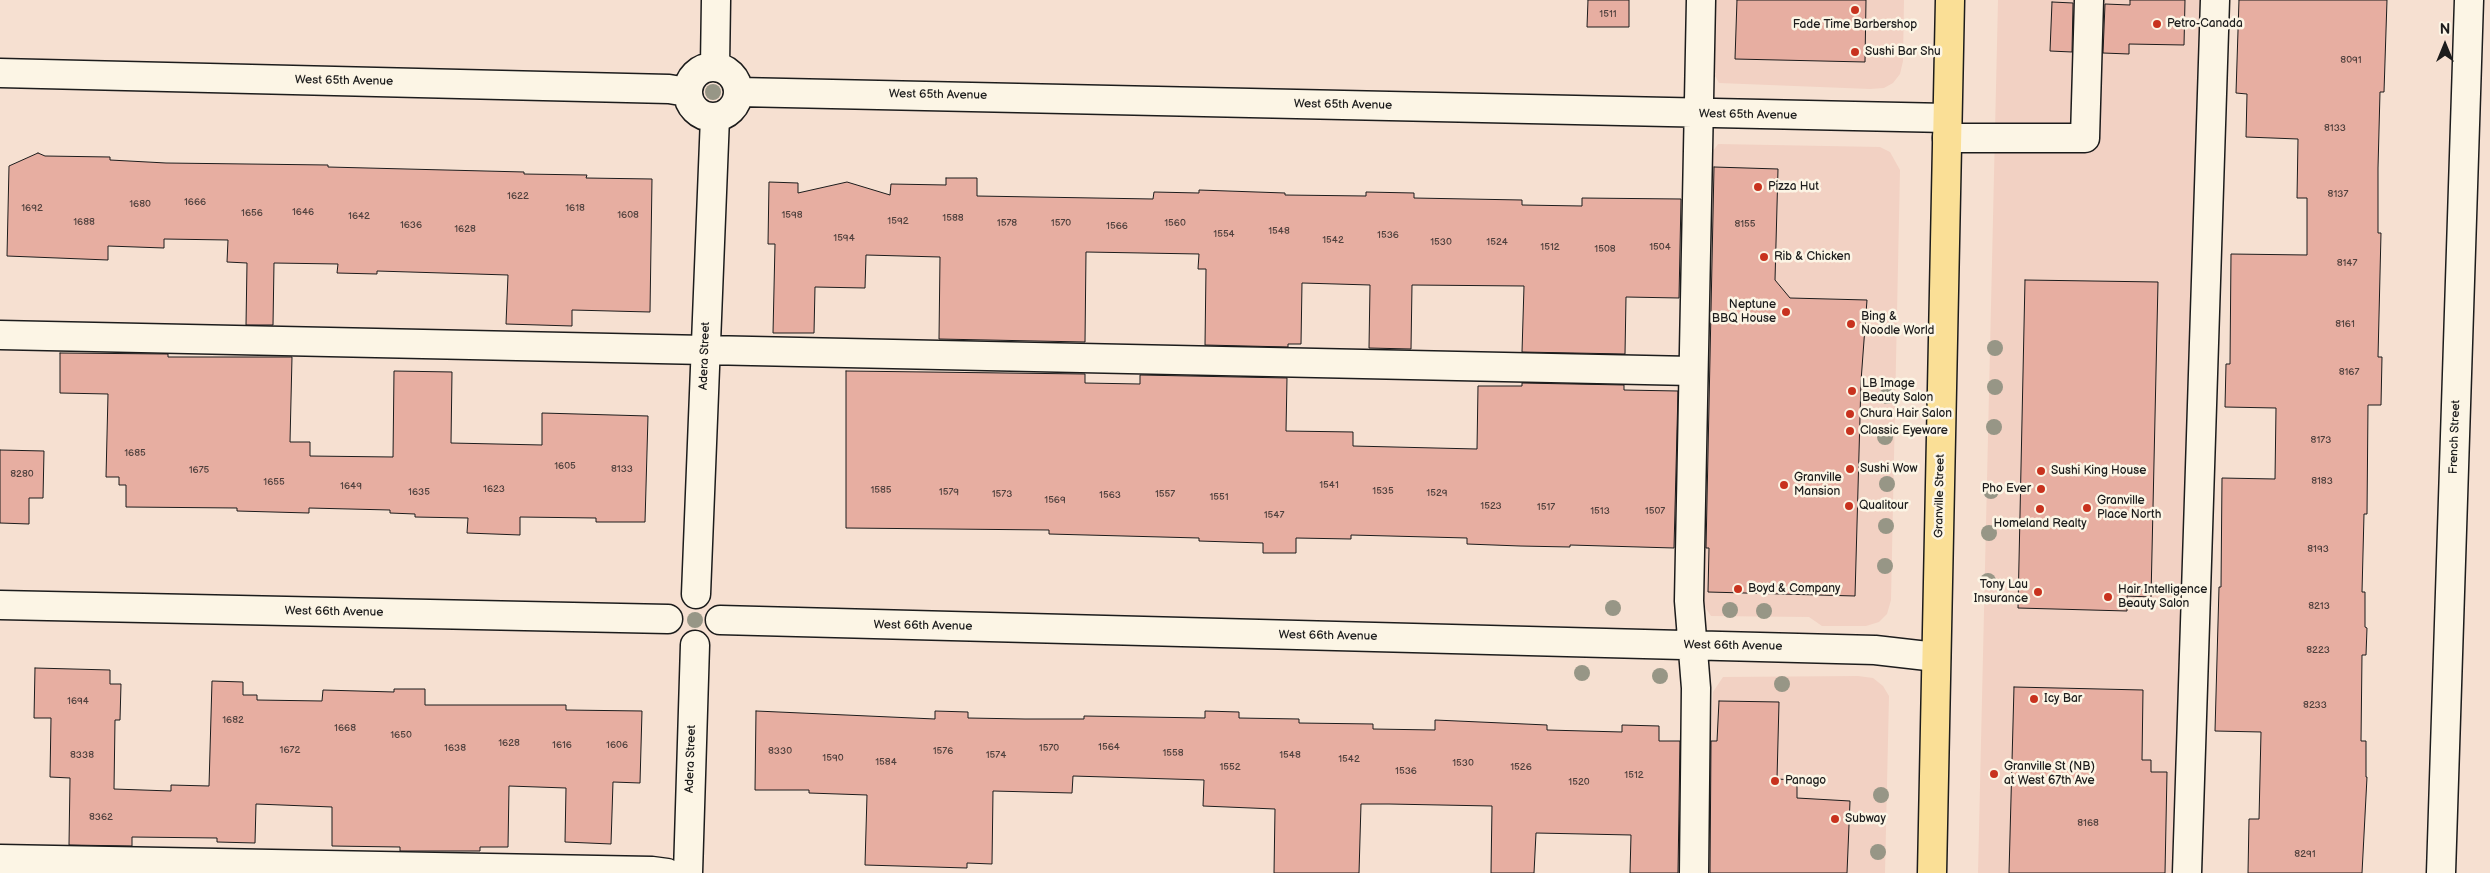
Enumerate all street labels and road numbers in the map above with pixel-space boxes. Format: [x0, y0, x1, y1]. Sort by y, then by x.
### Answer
street label: West 65th Avenue [295, 73, 393, 89]
street label: West 65th Avenue [889, 87, 987, 103]
street label: West 65th Avenue [1294, 97, 1392, 113]
street label: West 65th Avenue [1699, 107, 1797, 123]
street label: Adera Street [697, 322, 713, 390]
street label: French Street [2447, 400, 2463, 474]
street label: Granville Street [1932, 454, 1948, 538]
street label: West 66th Avenue [285, 604, 383, 620]
street label: West 66th Avenue [874, 618, 972, 634]
street label: West 66th Avenue [1279, 628, 1377, 644]
street label: West 66th Avenue [1684, 638, 1782, 654]
street label: Adera Street [683, 725, 699, 793]

